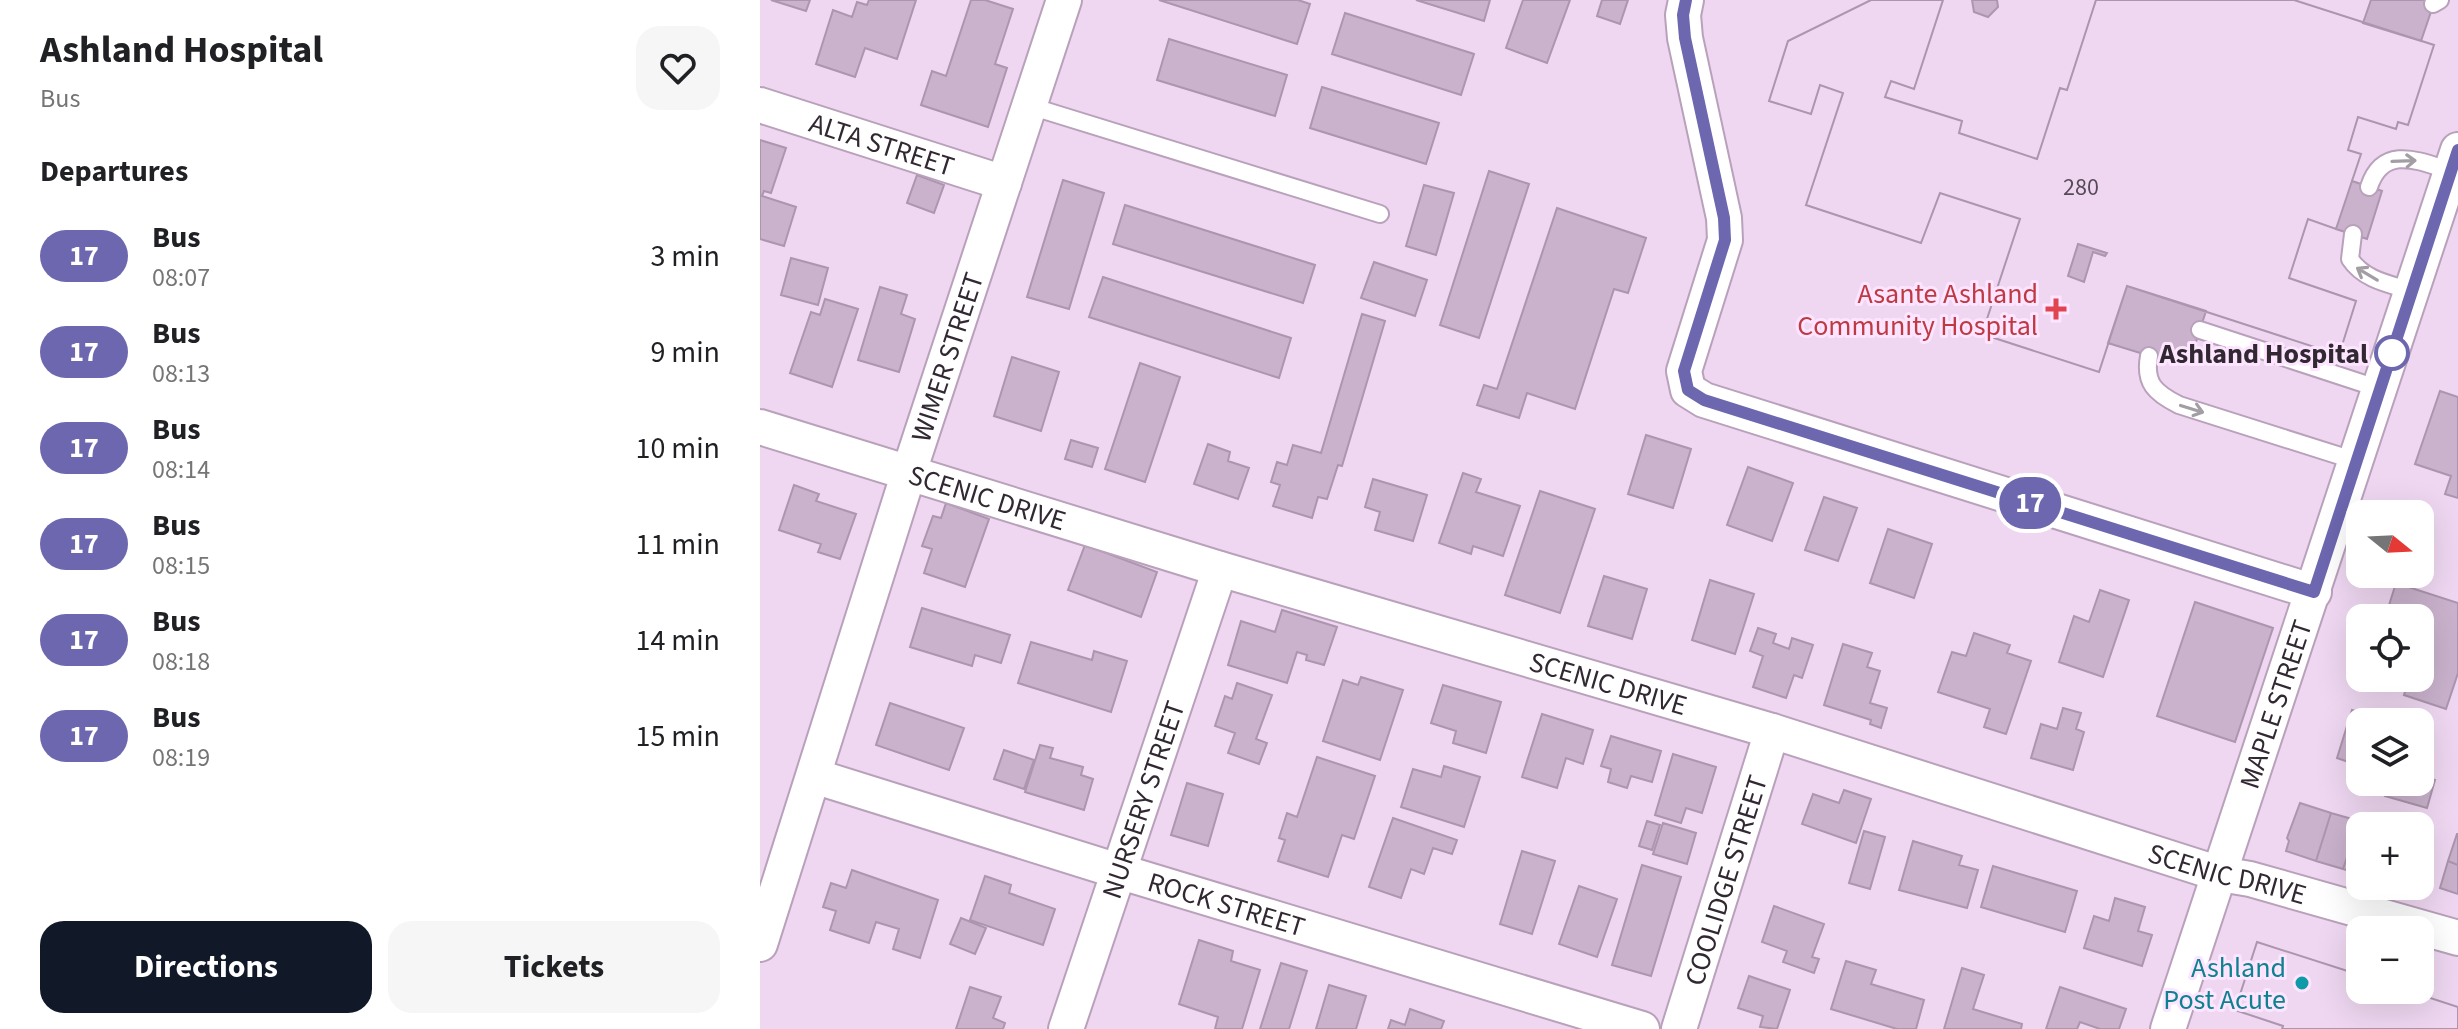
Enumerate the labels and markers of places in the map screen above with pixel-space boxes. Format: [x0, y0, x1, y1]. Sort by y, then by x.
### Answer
place label: Asante Ashland Community Hospital [1797, 274, 2038, 346]
marker: Asante Ashland Community Hospital [2045, 298, 2067, 320]
place label: Ashland Hospital [2158, 334, 2368, 374]
marker: Ashland Hospital [2375, 336, 2409, 370]
place label: Ashland Post Acute [2163, 948, 2286, 1020]
marker: Ashland Post Acute [2293, 974, 2311, 992]

